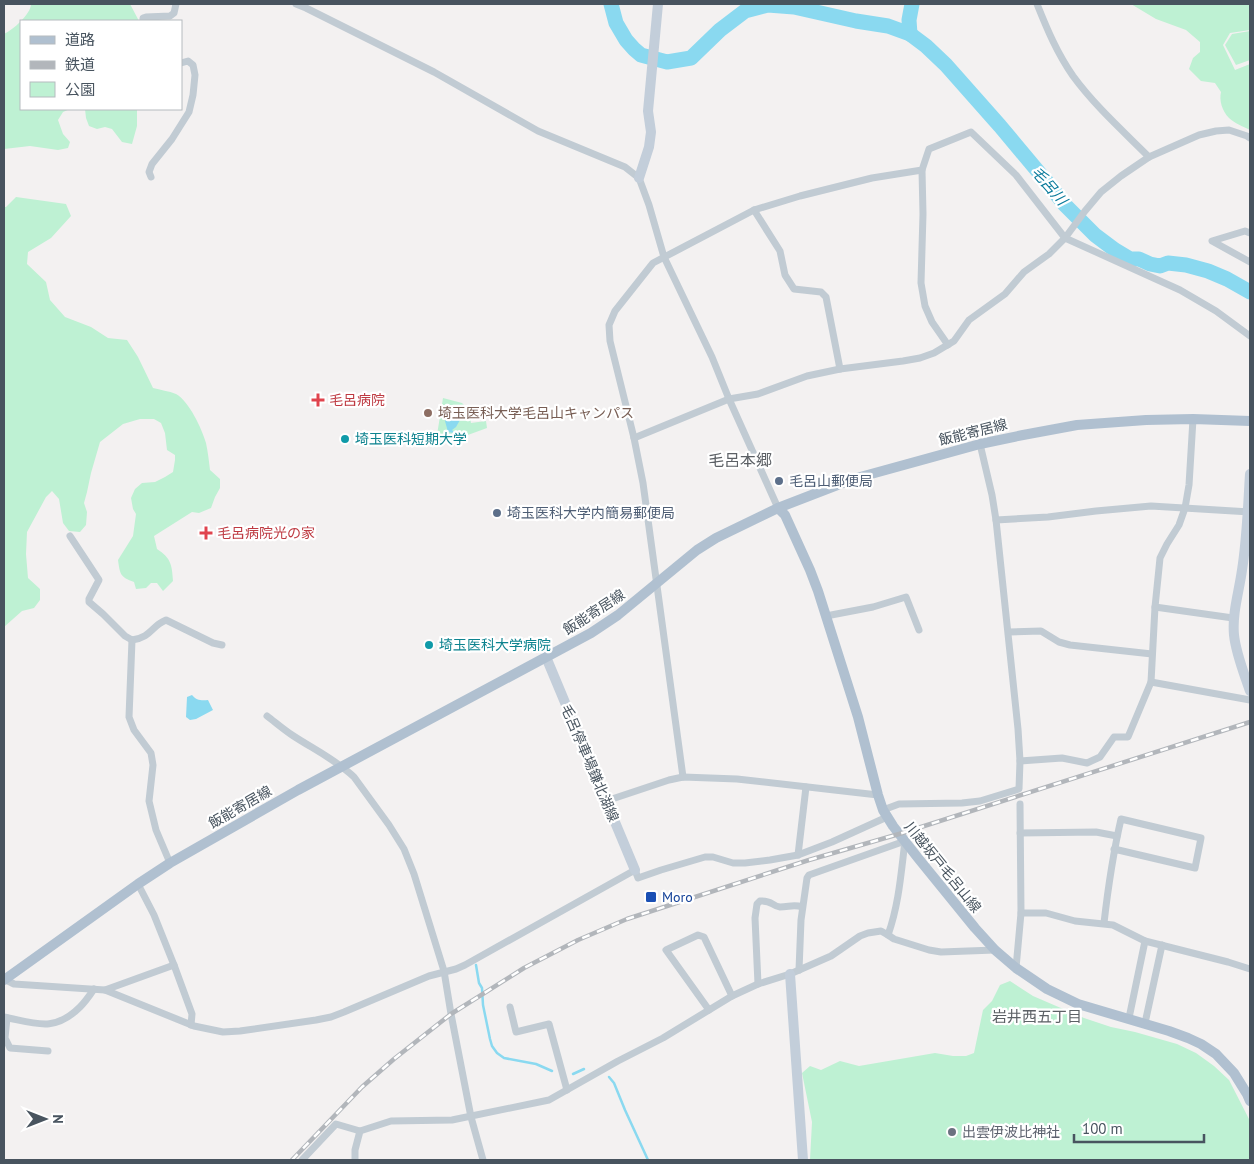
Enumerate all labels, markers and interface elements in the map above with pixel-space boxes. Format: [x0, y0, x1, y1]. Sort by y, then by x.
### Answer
legend [20, 20, 182, 110]
text: 道路 [65, 30, 95, 49]
text: 鉄道 [65, 55, 95, 74]
text: 公園 [65, 80, 95, 99]
water label: 毛呂川 [1027, 162, 1073, 210]
place label: 毛呂病院 [329, 391, 385, 409]
marker: 毛呂病院 [311, 393, 325, 407]
place label: 埼玉医科大学毛呂山キャンパス [438, 404, 634, 422]
marker: 埼玉医科大学毛呂山キャンパス [422, 407, 434, 419]
street label: 飯能寄居線 [937, 415, 1009, 449]
place label: 埼玉医科短期大学 [355, 430, 467, 448]
marker: 埼玉医科短期大学 [339, 433, 351, 445]
district label: 毛呂本郷 [708, 450, 772, 470]
place label: 毛呂山郵便局 [789, 472, 873, 490]
marker: 毛呂山郵便局 [773, 475, 785, 487]
place label: 埼玉医科大学内簡易郵便局 [507, 504, 675, 522]
marker: 埼玉医科大学内簡易郵便局 [491, 507, 503, 519]
place label: 毛呂病院光の家 [217, 524, 315, 542]
marker: 毛呂病院光の家 [199, 526, 213, 540]
street label: 飯能寄居線 [560, 585, 628, 639]
place label: 埼玉医科大学病院 [439, 636, 551, 654]
marker: 埼玉医科大学病院 [423, 639, 435, 651]
street label: 毛呂停車場鎌北湖線 [557, 701, 623, 825]
street label: 飯能寄居線 [205, 782, 275, 832]
street label: 川越坂戸毛呂山線 [901, 818, 985, 916]
place label: Moro [662, 888, 693, 906]
marker: Moro [644, 890, 658, 904]
district label: 岩井西五丁目 [992, 1007, 1082, 1026]
north arrow [20, 1094, 70, 1144]
scale bar [1074, 1112, 1204, 1144]
text: N [49, 1114, 67, 1124]
text: 100 m [1082, 1119, 1123, 1138]
place label: 出雲伊波比神社 [962, 1123, 1060, 1141]
marker: 出雲伊波比神社 [946, 1126, 958, 1138]

